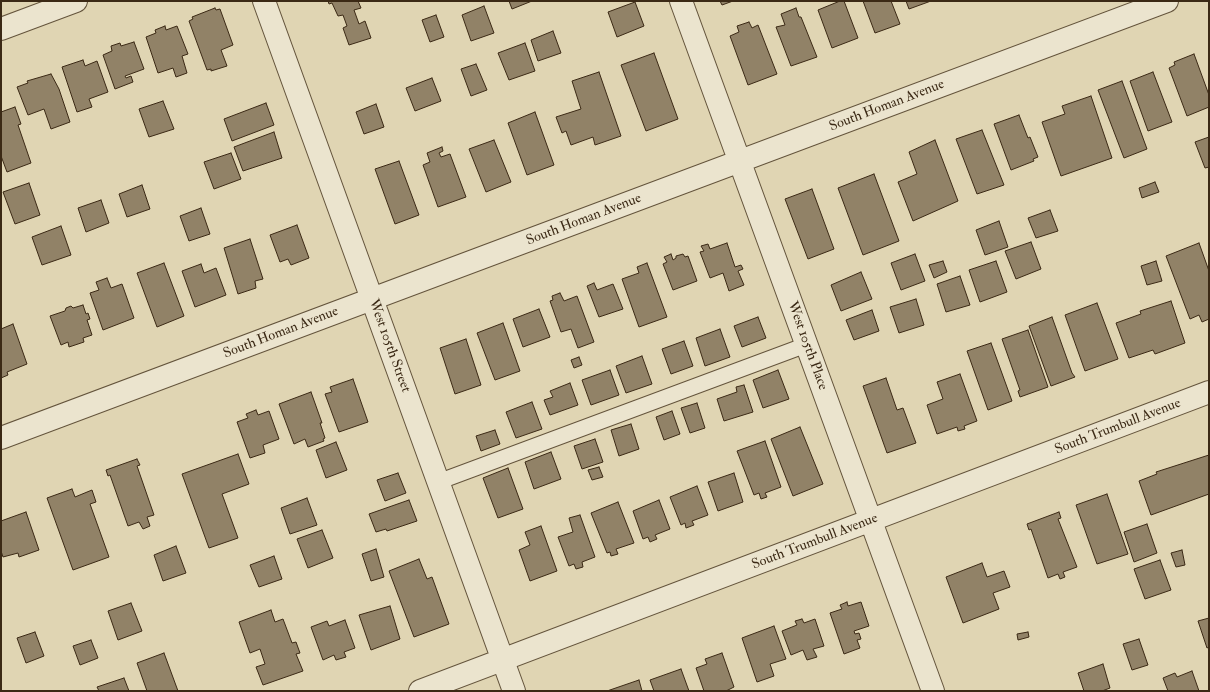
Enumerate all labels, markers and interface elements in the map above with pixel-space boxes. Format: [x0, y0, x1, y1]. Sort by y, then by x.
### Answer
street label: South Homan Avenue [827, 76, 947, 136]
street label: South Homan Avenue [524, 190, 644, 250]
street label: West 105th Street [364, 297, 414, 395]
street label: West 105th Place [783, 299, 831, 393]
street label: South Homan Avenue [221, 303, 341, 363]
street label: South Trumbull Avenue [1053, 395, 1183, 459]
street label: South Trumbull Avenue [750, 510, 880, 574]

